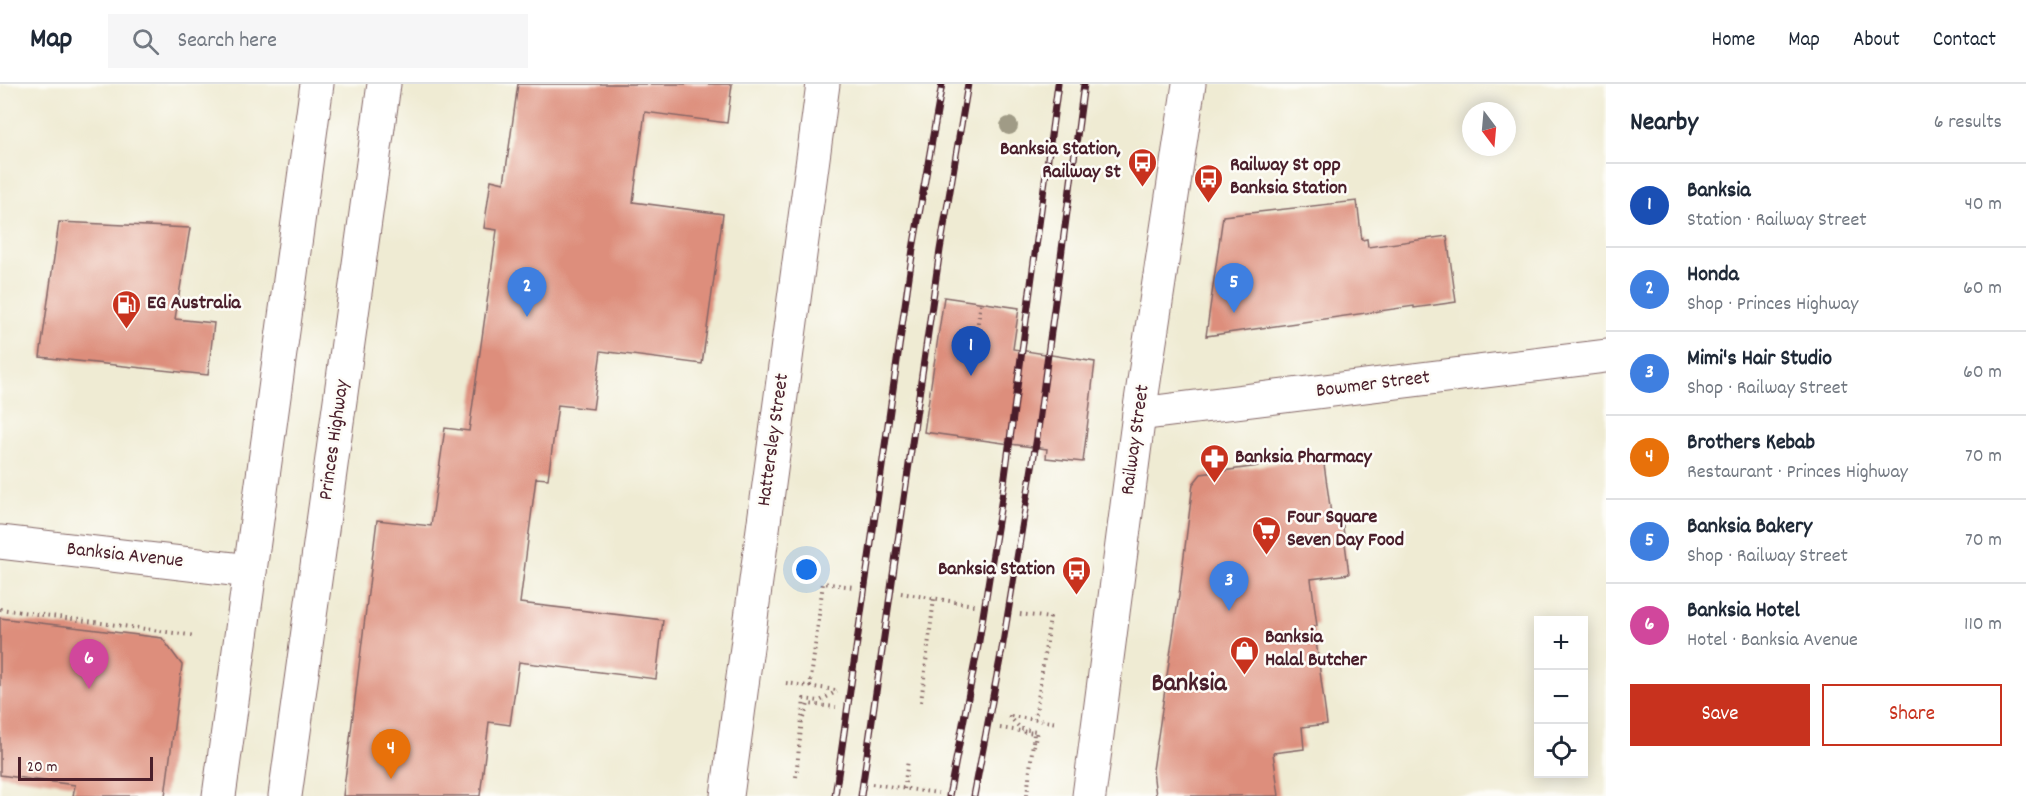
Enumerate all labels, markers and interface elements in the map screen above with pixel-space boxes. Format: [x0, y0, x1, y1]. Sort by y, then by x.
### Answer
search box [108, 14, 528, 68]
text: Map [30, 21, 72, 61]
icon: search [129, 25, 162, 58]
text: Search here [177, 26, 277, 57]
text: Home [1711, 26, 1755, 56]
text: Map [1788, 26, 1820, 56]
text: About [1853, 26, 1900, 56]
text: Contact [1933, 26, 1996, 56]
north arrow [1462, 102, 1516, 156]
text: Nearby [1630, 105, 1698, 142]
text: 6 results [1934, 109, 2002, 137]
place label: Banksia Station, Railway St [1000, 136, 1122, 187]
bus stop icon: Banksia Station, Railway St [1126, 146, 1158, 188]
place label: Railway St opp Banksia Station [1230, 152, 1347, 203]
bus stop icon: Railway St opp Banksia Station [1193, 162, 1225, 204]
text: Banksia [1687, 176, 1751, 207]
text: 1 [1647, 191, 1652, 219]
text: 40 m [1964, 191, 2002, 219]
text: Station · Railway Street [1687, 207, 1867, 235]
text: Honda [1687, 260, 1739, 291]
pin: 5 [1214, 264, 1254, 313]
pin: 2 [508, 268, 546, 317]
text: 2 [1645, 275, 1654, 303]
text: 60 m [1963, 275, 2002, 303]
fuel station icon: EG Australia [110, 288, 142, 330]
place label: EG Australia [147, 290, 241, 318]
text: Shop · Princes Highway [1687, 291, 1858, 319]
pin: 1 [952, 326, 990, 376]
text: Mimi's Hair Studio [1687, 344, 1832, 375]
text: 3 [1645, 359, 1654, 387]
text: 60 m [1963, 359, 2002, 387]
street label: Bowmer Street [1315, 364, 1431, 406]
street label: Hattersley Street [751, 372, 797, 508]
text: Shop · Railway Street [1687, 375, 1848, 403]
street label: Princes Highway [313, 377, 357, 502]
street label: Railway Street [1114, 383, 1158, 497]
text: Brothers Kebab [1687, 428, 1815, 459]
pharmacy icon: Banksia Pharmacy [1198, 442, 1230, 484]
text: 4 [1645, 443, 1654, 471]
text: 70 m [1965, 443, 2002, 471]
place label: Banksia Pharmacy [1235, 444, 1373, 472]
text: Restaurant · Princes Highway [1687, 459, 1908, 487]
place label: Four Square Seven Day Food [1287, 504, 1404, 555]
text: Banksia Bakery [1687, 512, 1812, 543]
supermarket icon: Four Square Seven Day Food [1250, 514, 1282, 556]
text: 5 [1645, 527, 1654, 555]
text: 70 m [1965, 527, 2002, 555]
street label: Banksia Avenue [65, 536, 185, 576]
text: Shop · Railway Street [1687, 543, 1848, 571]
bus stop icon: Banksia Station [1060, 554, 1092, 596]
your location [792, 555, 821, 584]
place label: Banksia Station [938, 556, 1055, 584]
pin: 3 [1210, 562, 1248, 611]
text: Banksia Hotel [1687, 596, 1800, 627]
text: 6 [1645, 611, 1654, 639]
text: 110 m [1964, 611, 2002, 639]
map controls [1534, 616, 1588, 778]
button: + [1534, 616, 1588, 670]
place label: Banksia Halal Butcher [1265, 624, 1368, 675]
text: Hotel · Banksia Avenue [1687, 627, 1858, 655]
shop icon: Banksia Halal Butcher [1228, 634, 1260, 676]
pin: 6 [70, 640, 109, 689]
district label: Banksia [1151, 666, 1227, 703]
button: − [1534, 670, 1588, 724]
button: Save [1630, 684, 1810, 746]
button: Share [1822, 684, 2002, 746]
button: locate [1534, 724, 1588, 778]
pin: 4 [372, 730, 410, 779]
scale bar [18, 754, 153, 782]
text: 20 m [27, 756, 57, 779]

